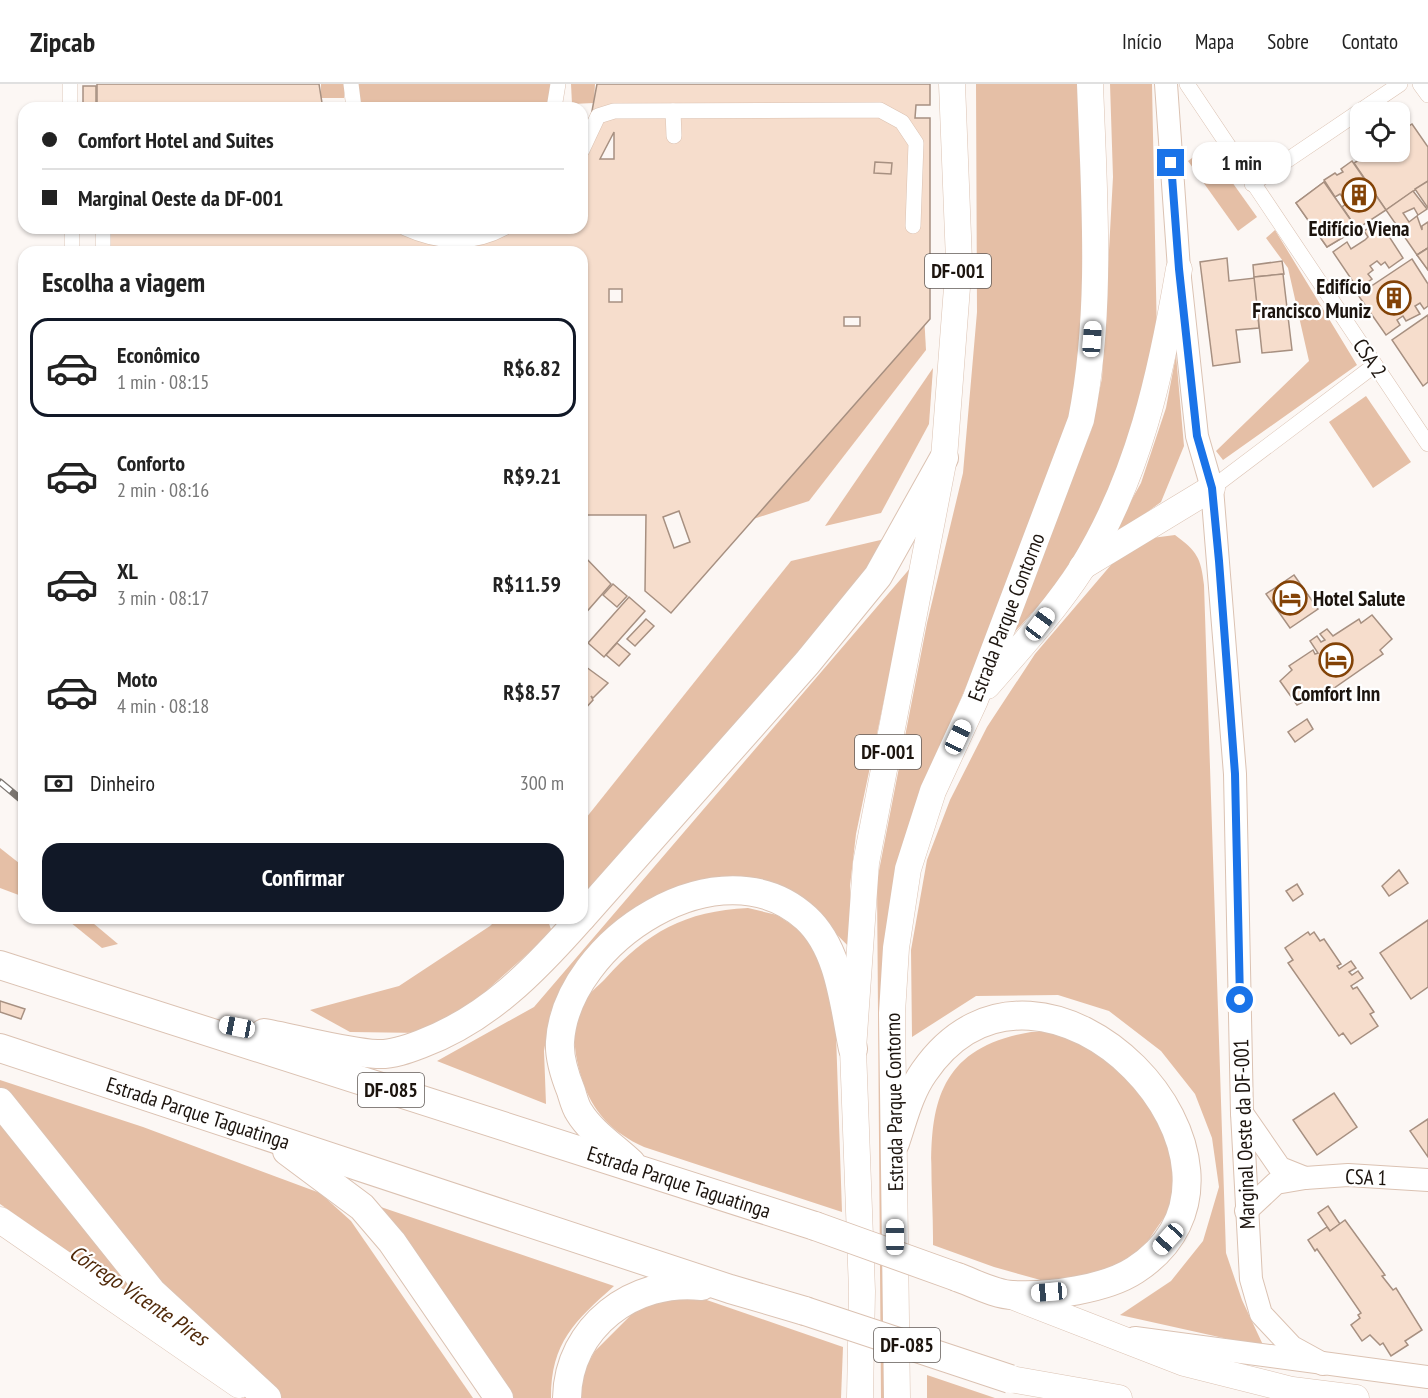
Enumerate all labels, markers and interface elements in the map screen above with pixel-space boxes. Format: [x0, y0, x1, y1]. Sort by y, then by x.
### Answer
text: Zipcab [30, 23, 95, 60]
text: Início [1122, 28, 1162, 55]
text: Mapa [1195, 28, 1234, 55]
text: Sobre [1267, 28, 1309, 55]
text: Contato [1342, 28, 1398, 55]
map controls [1350, 102, 1410, 162]
button: locate [1350, 102, 1410, 162]
text: Comfort Hotel and Suites [78, 126, 274, 154]
callout: 1 min [1192, 142, 1291, 184]
route end [1157, 149, 1184, 176]
text: 1 min [1221, 150, 1262, 176]
building icon: Edifício Viena [1341, 177, 1377, 213]
text: Marginal Oeste da DF-001 [78, 184, 283, 212]
place label: Edifício Viena [1308, 215, 1410, 242]
road number: DF-001 [925, 254, 991, 288]
text: Escolha a viagem [42, 265, 205, 299]
place label: Edifício Francisco Muniz [1252, 273, 1371, 324]
building icon: Edifício Francisco Muniz [1376, 280, 1412, 316]
car [1082, 320, 1102, 358]
street label: CSA 2 [1347, 333, 1393, 383]
icon: car [45, 341, 99, 395]
text: Econômico [117, 341, 200, 369]
text: R$6.82 [503, 354, 561, 382]
text: 1 min · 08:15 [117, 369, 209, 395]
icon: car [45, 449, 99, 503]
text: Conforto [117, 449, 185, 477]
text: R$9.21 [503, 462, 561, 490]
text: 2 min · 08:16 [117, 477, 209, 503]
street label: Estrada Parque Contorno [961, 529, 1051, 705]
icon: car [45, 557, 99, 611]
text: XL [117, 557, 138, 585]
text: R$11.59 [493, 570, 561, 598]
hotel icon: Hotel Salute [1272, 580, 1308, 616]
text: 3 min · 08:17 [117, 585, 209, 611]
place label: Hotel Salute [1313, 585, 1406, 612]
car [1022, 604, 1058, 644]
hotel icon: Comfort Inn [1318, 642, 1354, 678]
icon: car [45, 665, 99, 719]
text: Moto [117, 665, 158, 693]
text: R$8.57 [503, 678, 561, 706]
place label: Comfort Inn [1292, 680, 1380, 707]
text: 4 min · 08:18 [117, 693, 209, 719]
car [942, 717, 974, 757]
road number: DF-001 [855, 735, 921, 769]
icon: cash [42, 767, 75, 800]
text: Dinheiro [90, 769, 155, 797]
text: 300 m [520, 770, 564, 796]
button: Confirmar [42, 843, 564, 912]
route start [1226, 986, 1253, 1013]
street label: Estrada Parque Contorno [879, 1013, 909, 1191]
car [218, 1015, 256, 1039]
street label: Marginal Oeste da DF-001 [1227, 1038, 1261, 1230]
street label: Estrada Parque Taguatinga [103, 1071, 293, 1155]
road number: DF-085 [358, 1073, 424, 1107]
street label: Estrada Parque Taguatinga [584, 1140, 774, 1224]
street label: CSA 1 [1345, 1163, 1387, 1191]
car [886, 1219, 904, 1255]
car [1149, 1220, 1187, 1258]
water label: Córrego Vicente Pires [64, 1238, 216, 1353]
car [1030, 1281, 1068, 1303]
road number: DF-085 [874, 1328, 940, 1362]

